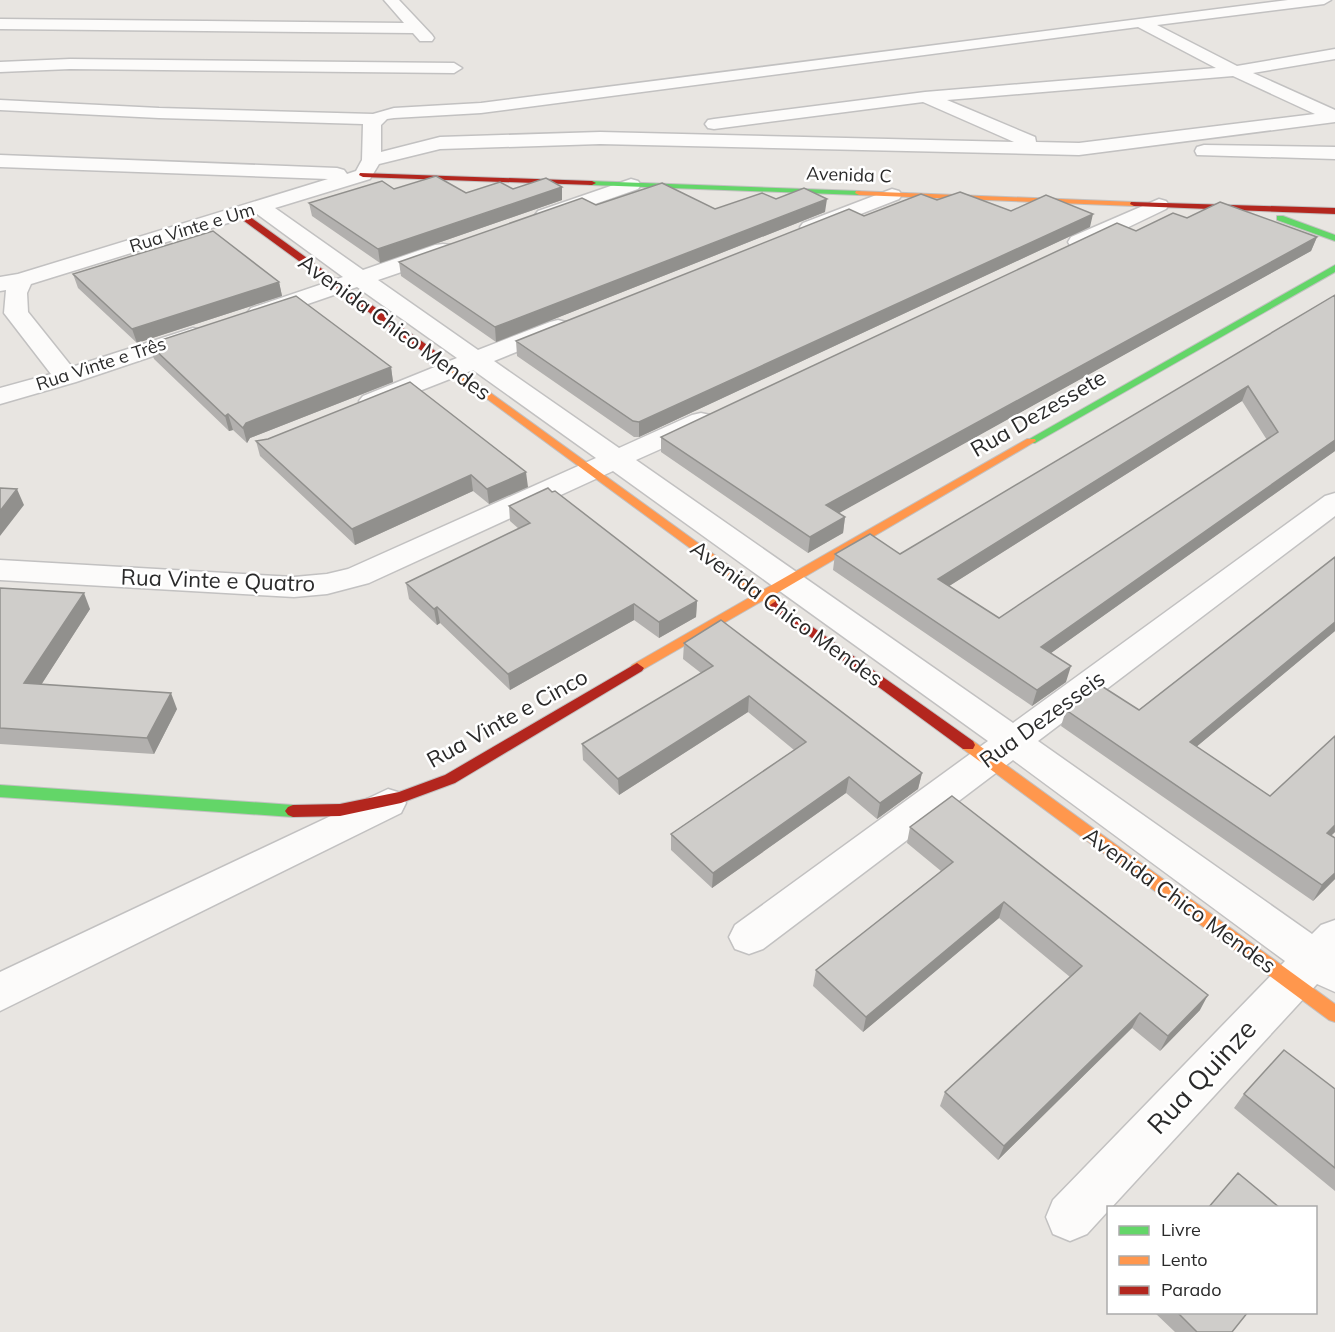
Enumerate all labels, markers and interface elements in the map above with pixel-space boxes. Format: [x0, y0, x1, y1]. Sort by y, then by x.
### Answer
street label: Avenida C [806, 162, 892, 187]
street label: Rua Vinte e Um [126, 198, 257, 258]
street label: Avenida Chico Mendes [293, 248, 497, 406]
street label: Rua Vinte e Três [33, 332, 169, 395]
street label: Rua Dezessete [965, 363, 1111, 463]
street label: Avenida Chico Mendes [685, 534, 889, 692]
street label: Rua Vinte e Quatro [120, 563, 316, 597]
street label: Rua Vinte e Cinco [422, 662, 592, 774]
street label: Rua Dezesseis [974, 664, 1110, 774]
street label: Avenida Chico Mendes [1078, 821, 1282, 979]
street label: Rua Quinze [1140, 1012, 1263, 1141]
legend [1107, 1206, 1317, 1314]
text: Livre [1161, 1218, 1201, 1241]
text: Lento [1161, 1248, 1208, 1271]
text: Parado [1161, 1278, 1221, 1301]

